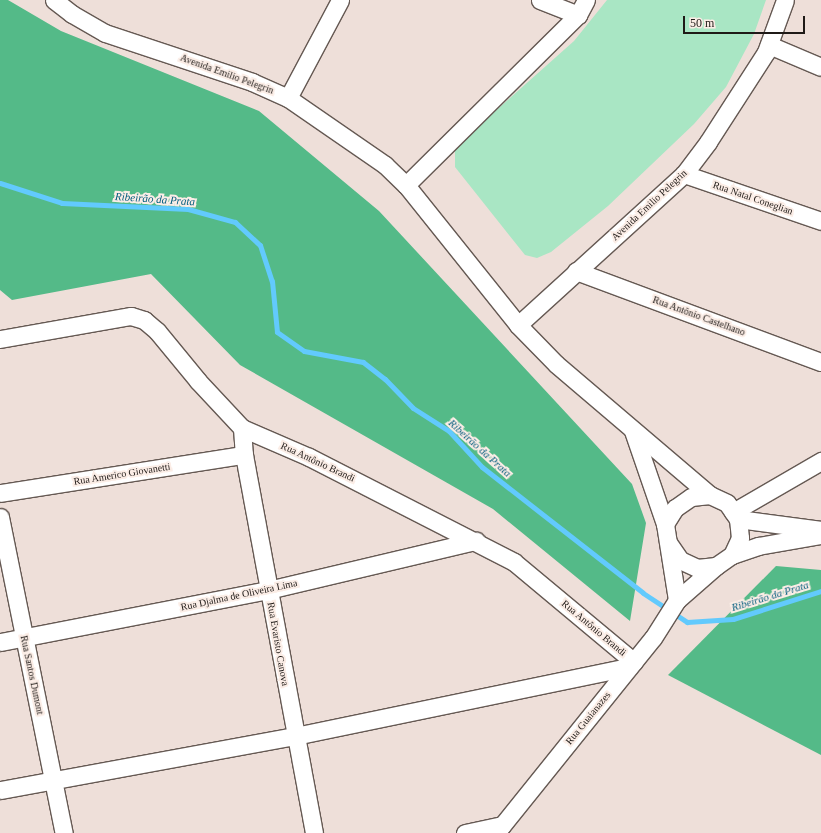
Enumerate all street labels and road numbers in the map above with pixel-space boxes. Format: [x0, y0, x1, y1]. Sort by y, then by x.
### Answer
street label: Avenida Emilio Pelegrin [179, 51, 275, 97]
street label: Avenida Emilio Pelegrin [609, 167, 689, 243]
street label: Rua Natal Coneglian [711, 179, 795, 217]
street label: Rua Antônio Castelhano [651, 294, 747, 338]
street label: Rua Antônio Brandi [279, 439, 357, 485]
street label: Rua Americo Giovanetti [73, 460, 171, 488]
street label: Rua Djalma de Oliveira Lima [180, 577, 298, 613]
street label: Rua Antônio Brandi [559, 597, 629, 659]
street label: Rua Evaristo Canova [265, 601, 291, 687]
street label: Rua Santos Dumont [18, 634, 46, 716]
street label: Rua Guaianazes [563, 689, 613, 747]

